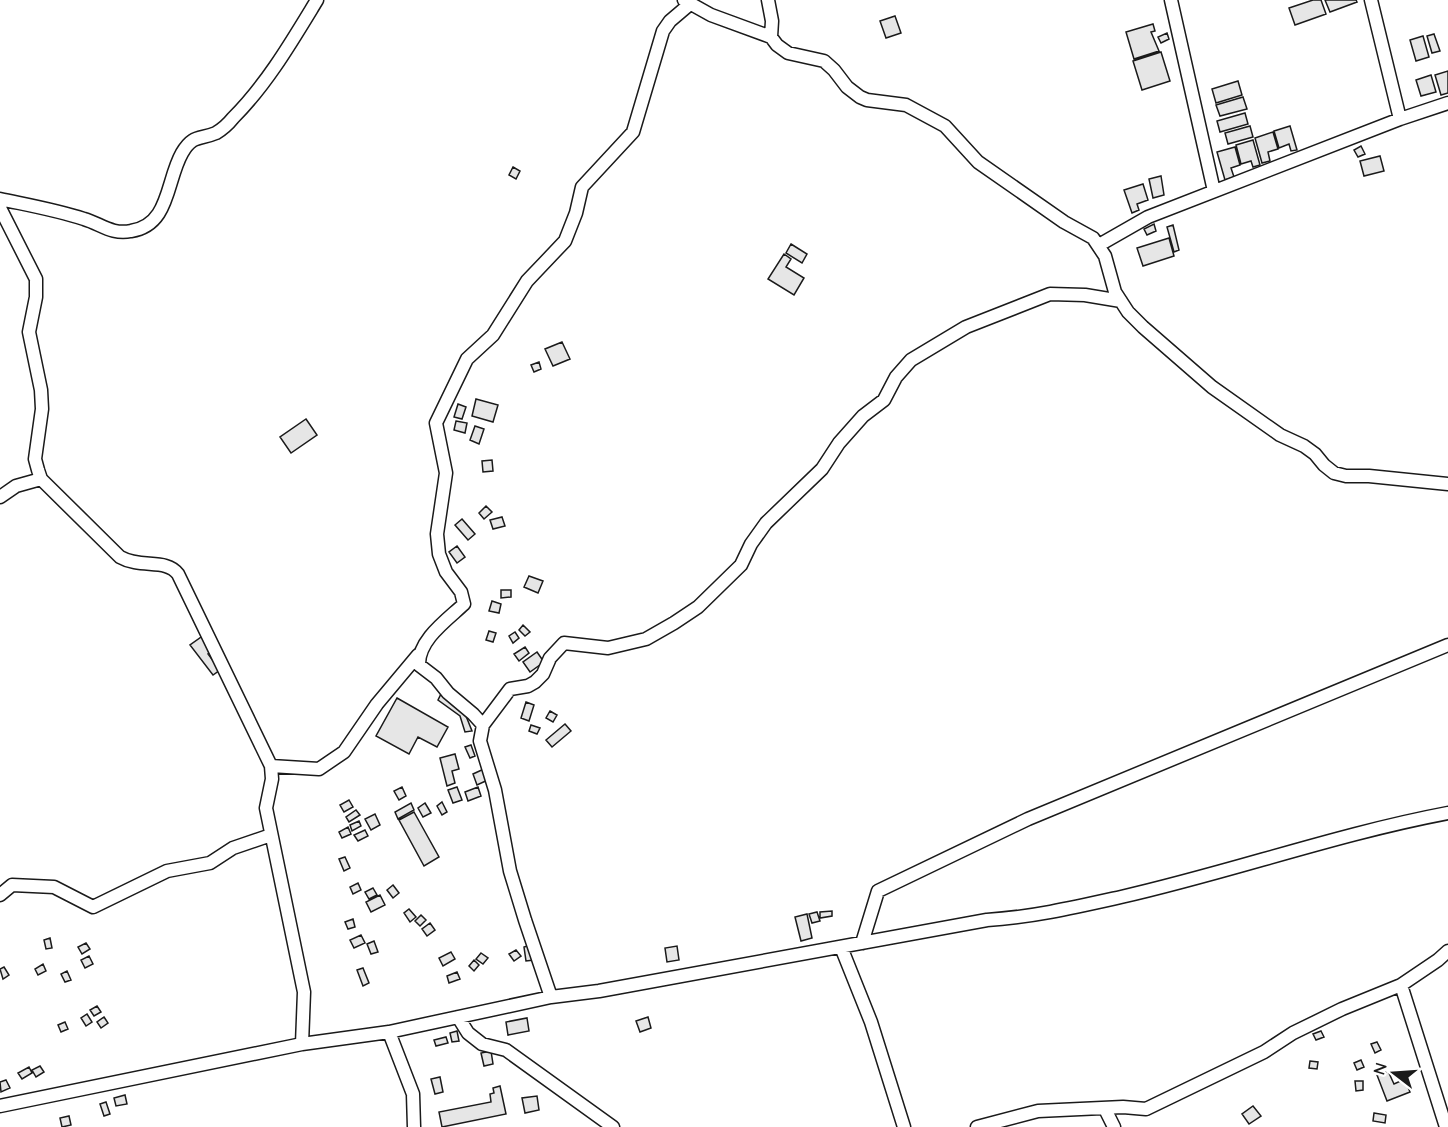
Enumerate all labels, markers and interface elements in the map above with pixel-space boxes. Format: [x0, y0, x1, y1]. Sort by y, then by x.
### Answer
north arrow [1364, 1043, 1424, 1103]
text: N [1368, 1060, 1391, 1077]

